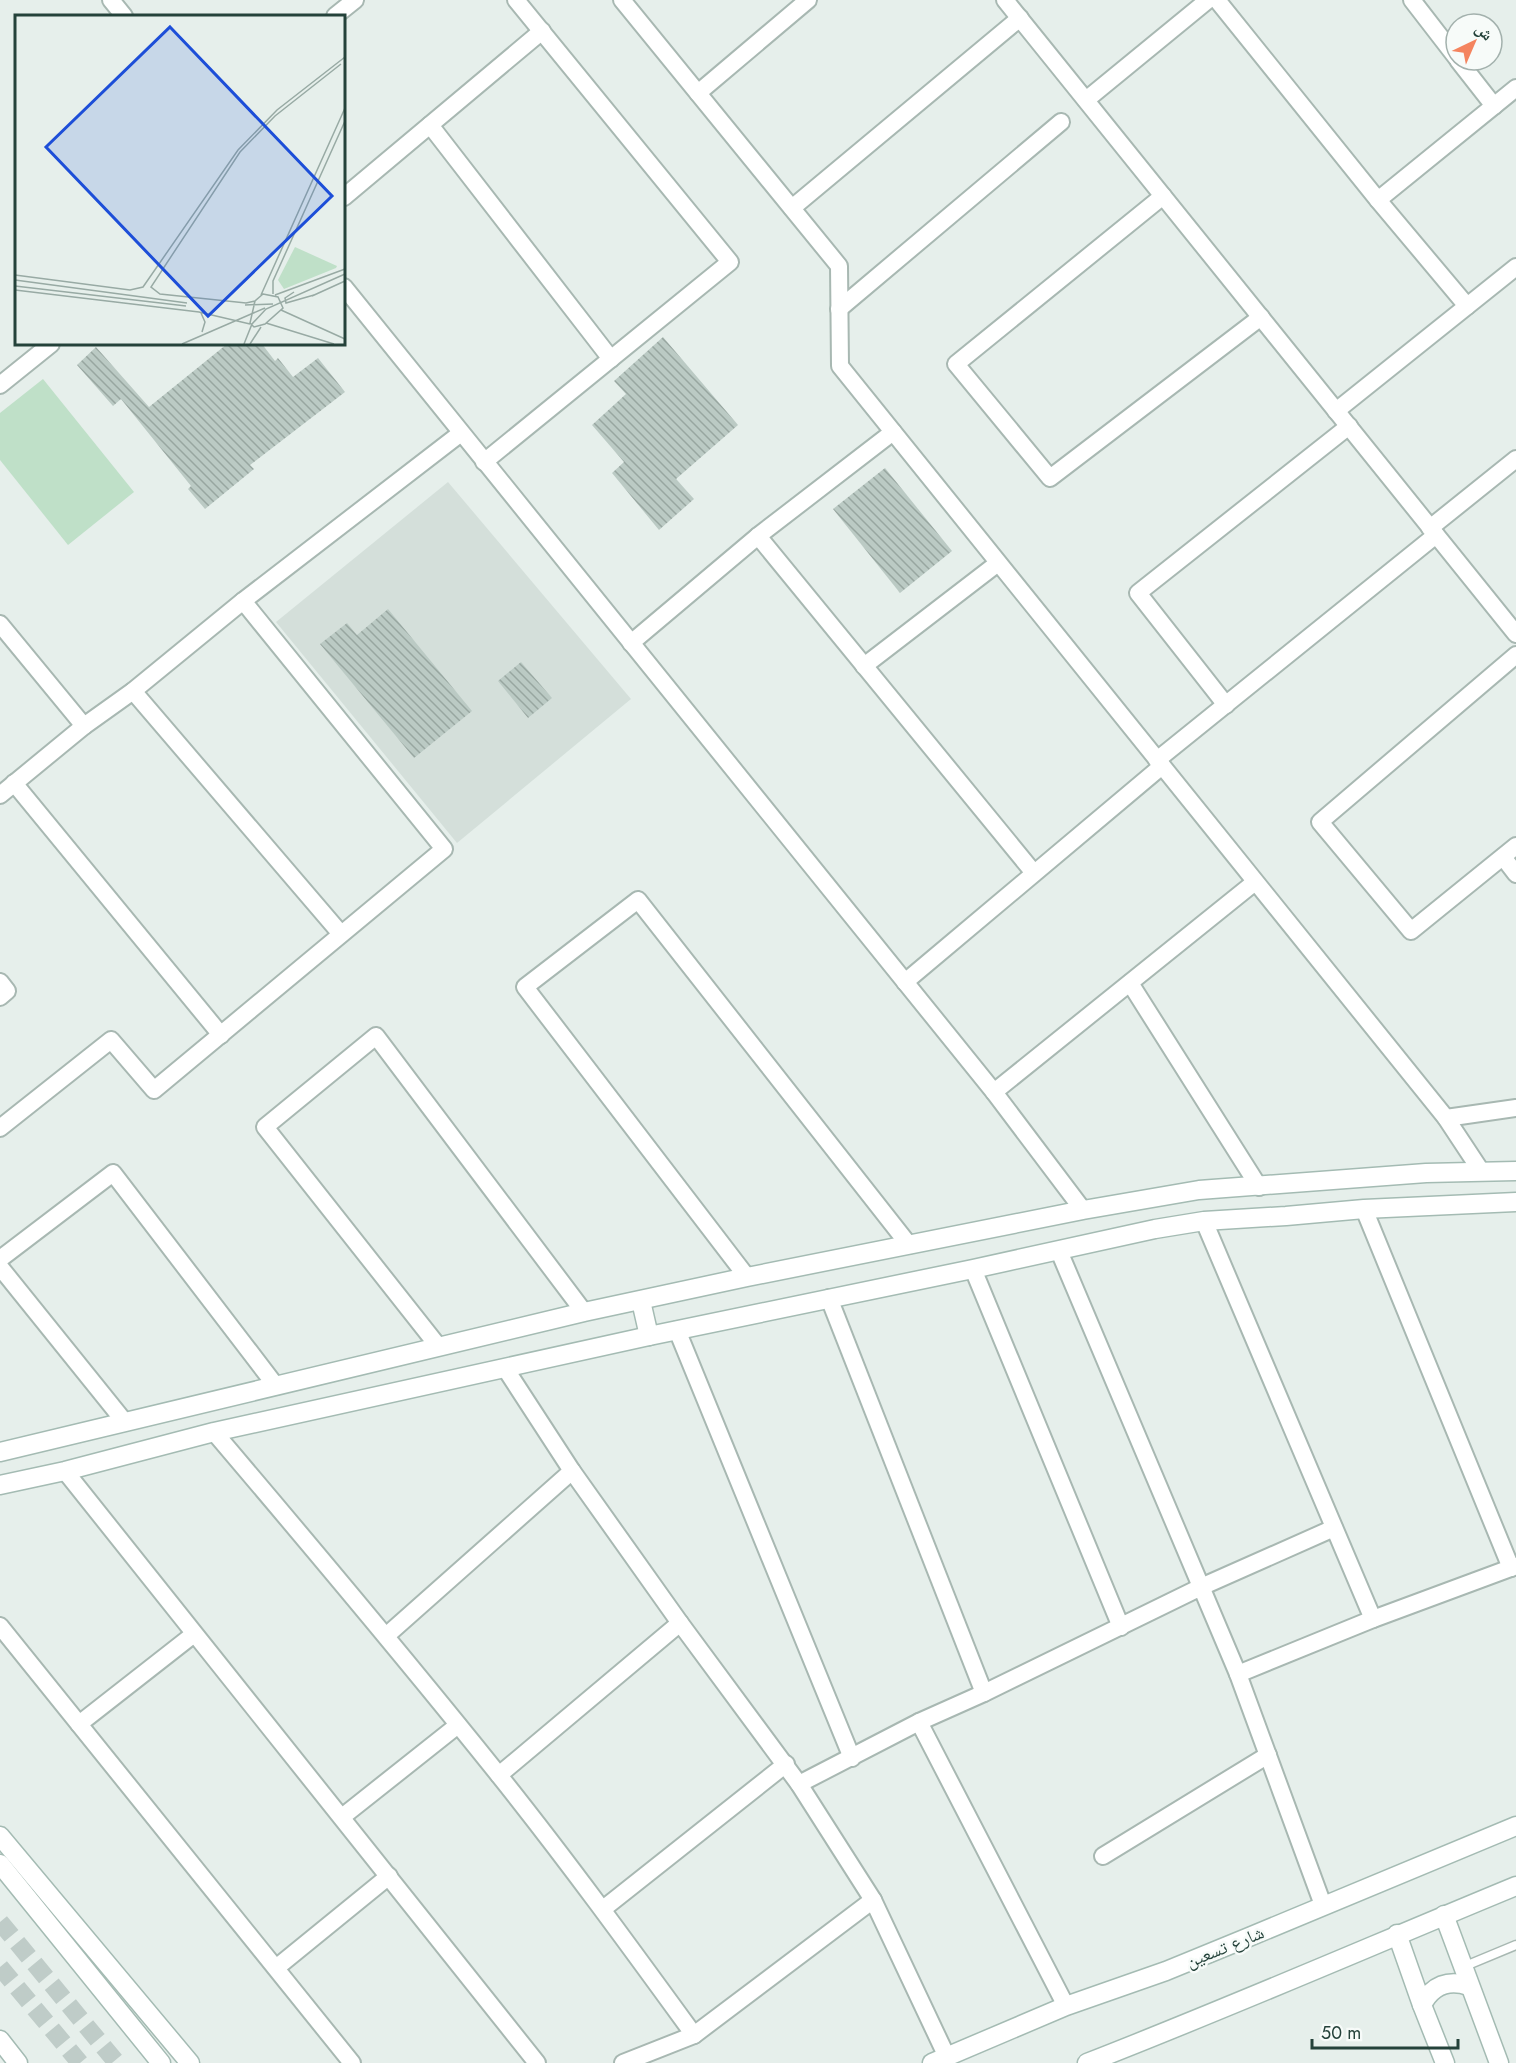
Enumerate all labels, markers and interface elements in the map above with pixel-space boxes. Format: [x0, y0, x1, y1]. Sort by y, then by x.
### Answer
north arrow [1444, 12, 1504, 72]
inset map [15, 15, 345, 345]
text: ش [1470, 17, 1498, 46]
street label: شارع تسعين [1182, 1920, 1268, 1974]
scale bar [1312, 2012, 1458, 2050]
text: 50 m [1321, 2020, 1361, 2046]

